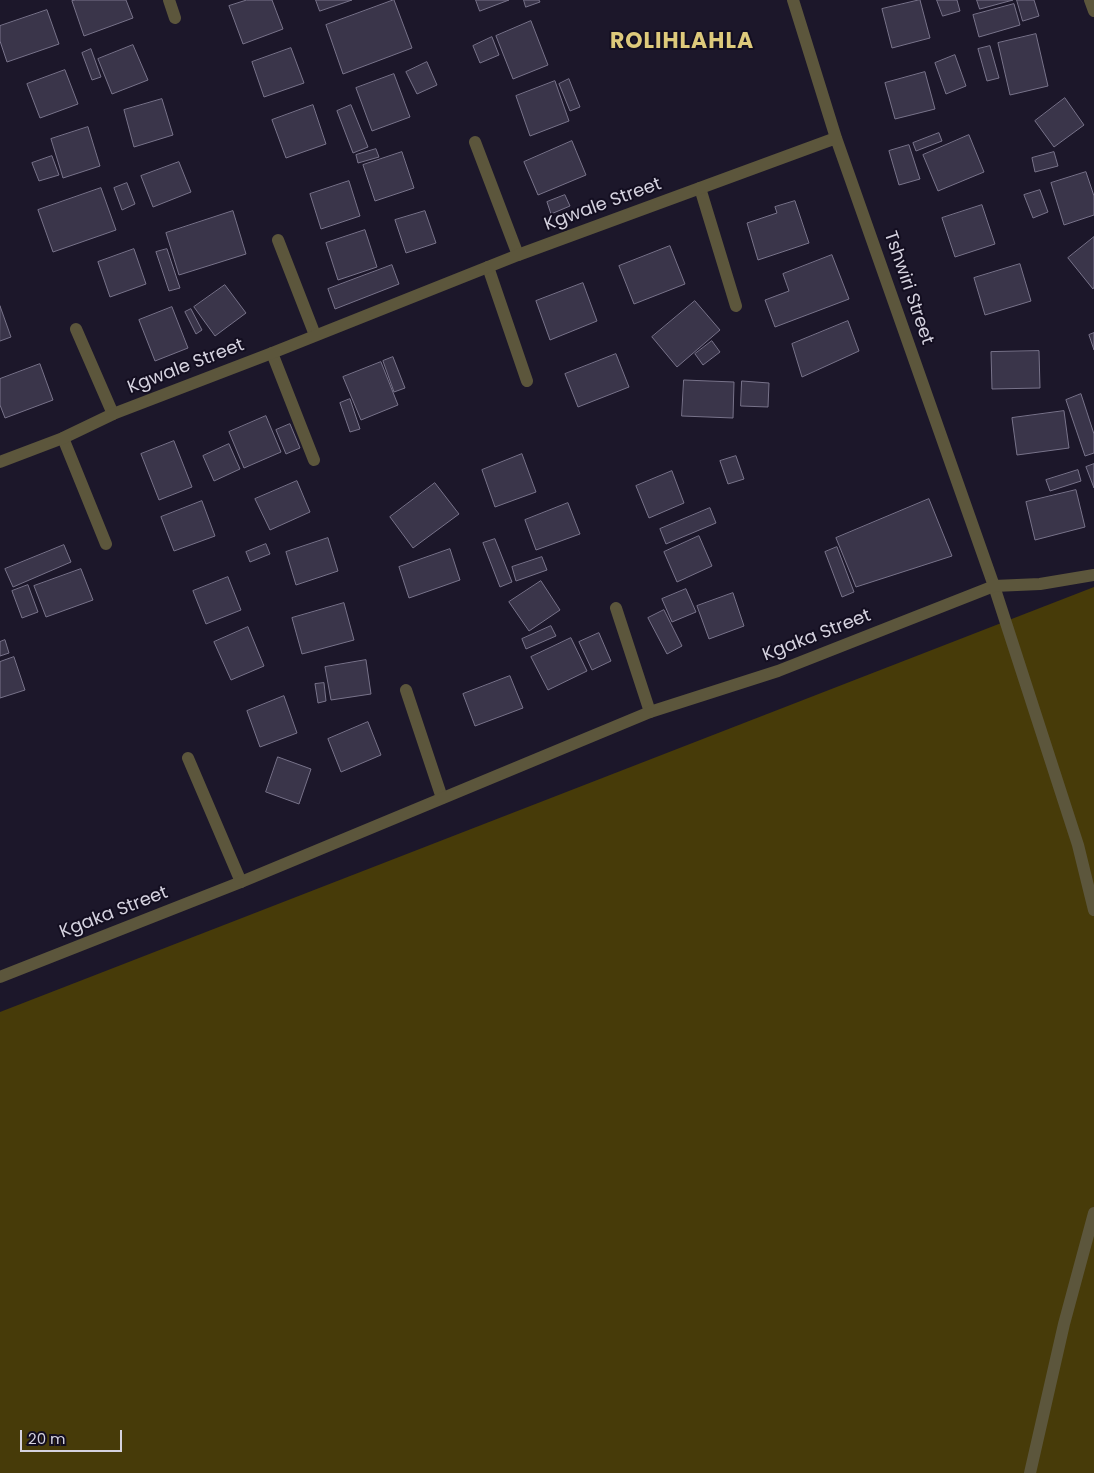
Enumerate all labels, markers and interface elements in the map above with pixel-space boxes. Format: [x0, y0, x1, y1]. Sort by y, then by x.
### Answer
district label: ROLIHLAHLA [609, 29, 755, 55]
street label: Kgwale Street [542, 174, 664, 236]
street label: Tshwiri Street [878, 228, 938, 348]
street label: Kgwale Street [125, 335, 247, 399]
street label: Kgaka Street [760, 605, 874, 667]
street label: Kgaka Street [57, 882, 171, 944]
scale bar [22, 1420, 125, 1452]
text: 20 m [28, 1428, 66, 1449]

